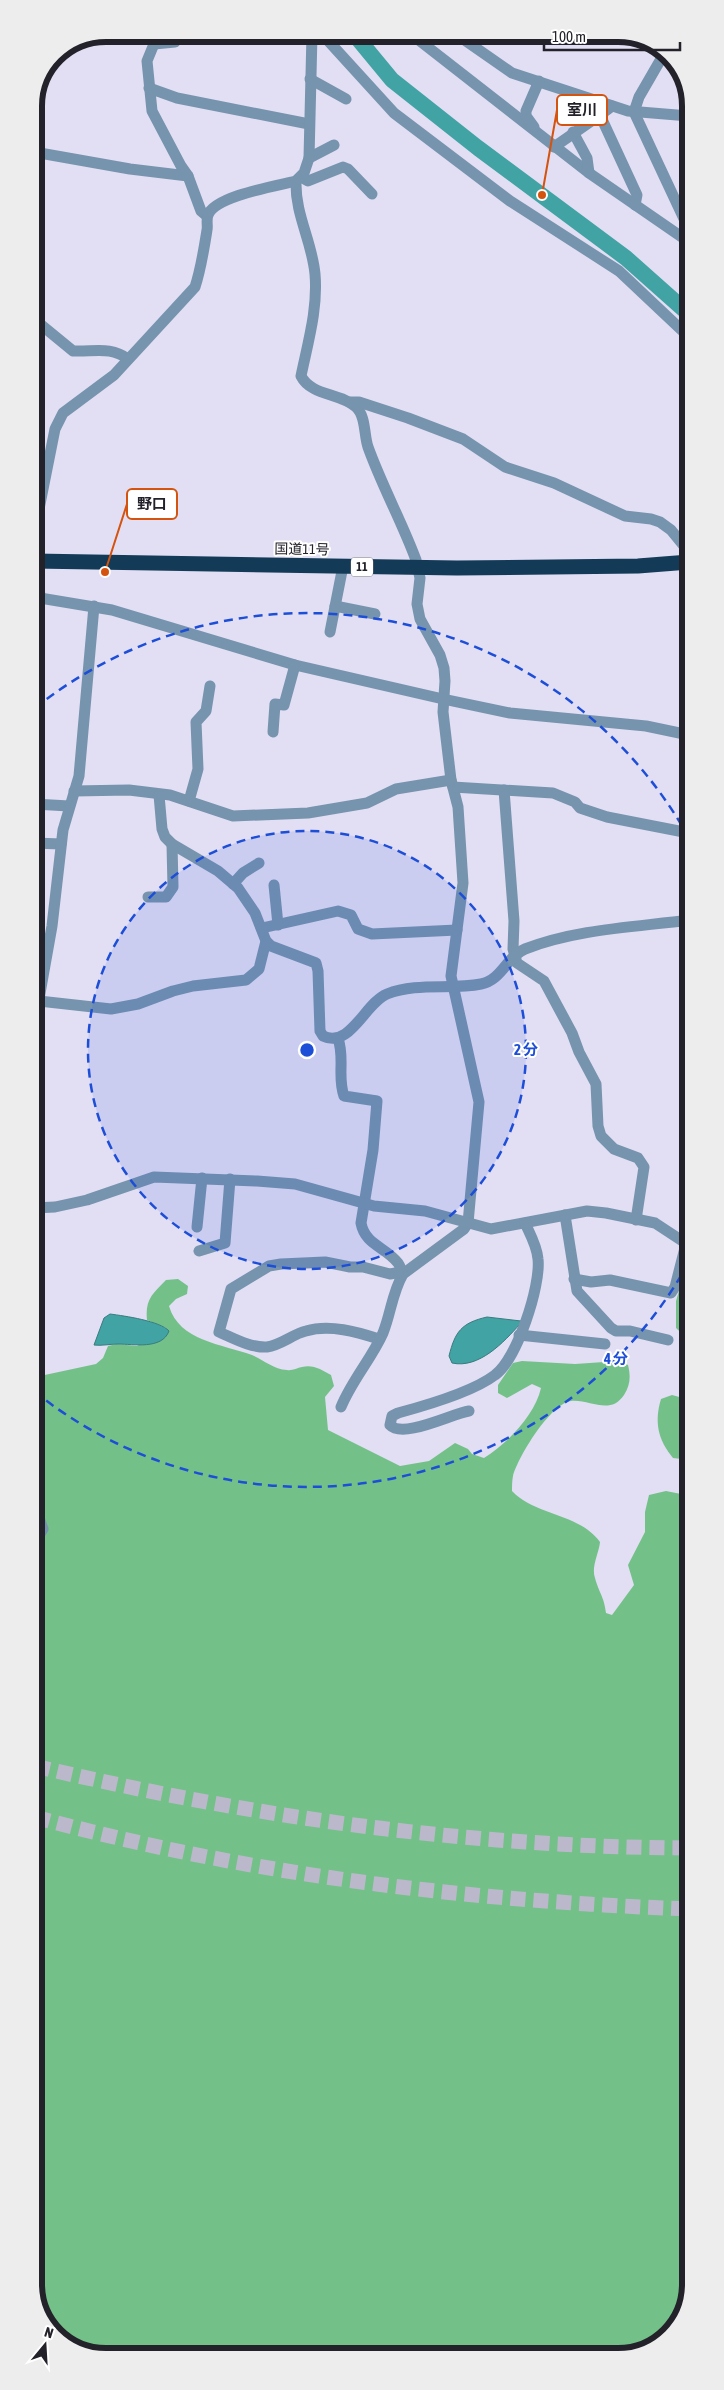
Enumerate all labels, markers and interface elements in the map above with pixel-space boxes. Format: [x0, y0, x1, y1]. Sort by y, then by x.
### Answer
scale bar [544, 20, 680, 52]
text: 100 m [552, 28, 586, 45]
callout: 室川 [557, 95, 607, 125]
text: 室川 [567, 101, 597, 118]
callout: 野口 [127, 489, 177, 519]
text: 野口 [137, 495, 167, 512]
street label: 国道11号 [274, 541, 330, 557]
road number: 11 [351, 558, 373, 576]
centre of rings [298, 1041, 316, 1059]
text: 2 分 [514, 1041, 538, 1058]
text: 4 分 [603, 1350, 628, 1367]
north arrow [20, 2320, 70, 2370]
text: N [43, 2324, 55, 2342]

